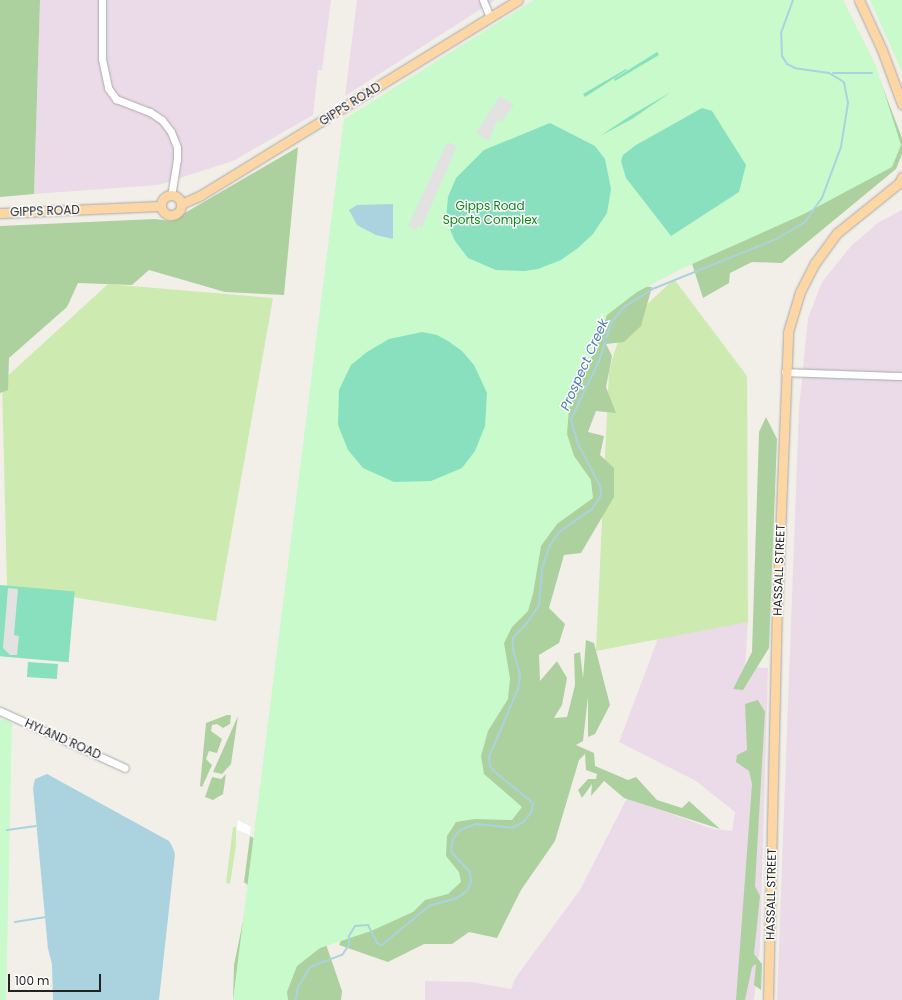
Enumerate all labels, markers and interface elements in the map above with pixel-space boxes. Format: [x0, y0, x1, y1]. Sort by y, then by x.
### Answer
street label: GIPPS ROAD [317, 79, 383, 129]
park label: Gipps Road Sports Complex [443, 199, 537, 227]
street label: GIPPS ROAD [10, 203, 80, 219]
water label: Prospect Creek [558, 317, 612, 413]
street label: HASSALL STREET [770, 524, 788, 616]
street label: HYLAND ROAD [23, 716, 103, 762]
street label: HASSALL STREET [763, 848, 779, 940]
scale bar [10, 966, 103, 992]
text: 100 m [15, 972, 49, 989]

